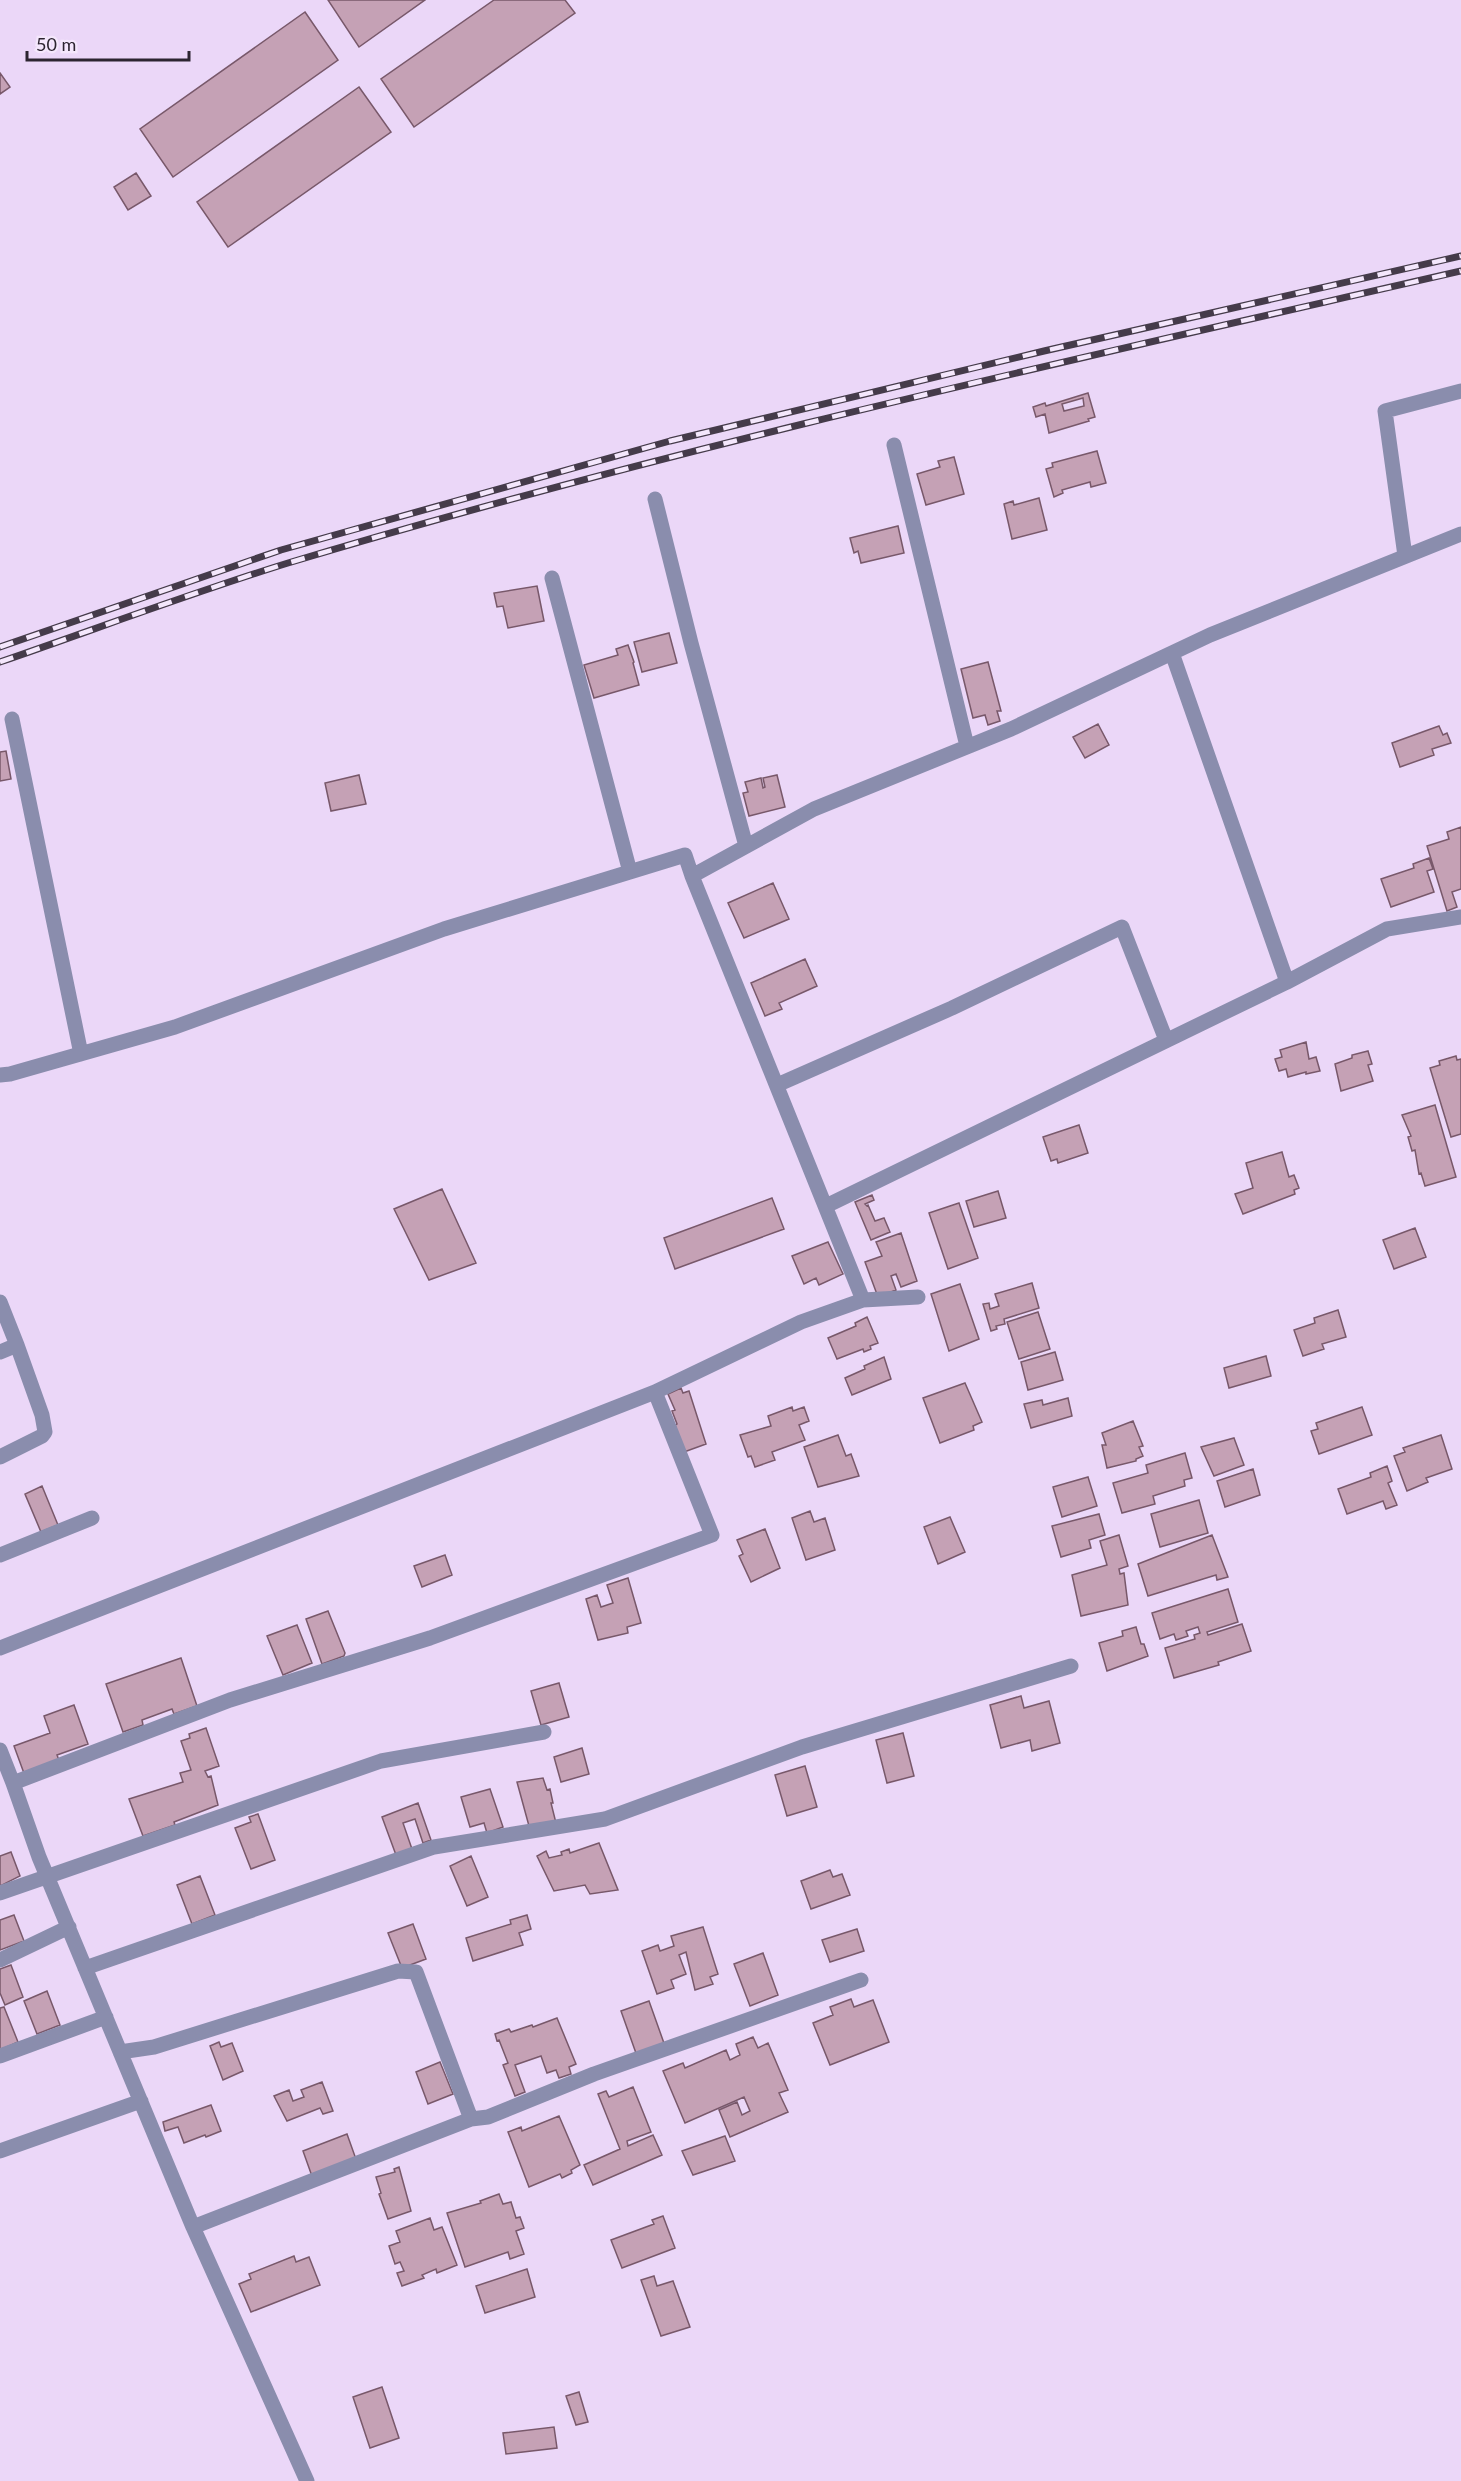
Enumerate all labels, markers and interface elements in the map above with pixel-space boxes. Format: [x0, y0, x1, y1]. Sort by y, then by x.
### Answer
scale bar [27, 24, 189, 62]
text: 50 m [36, 33, 76, 55]

